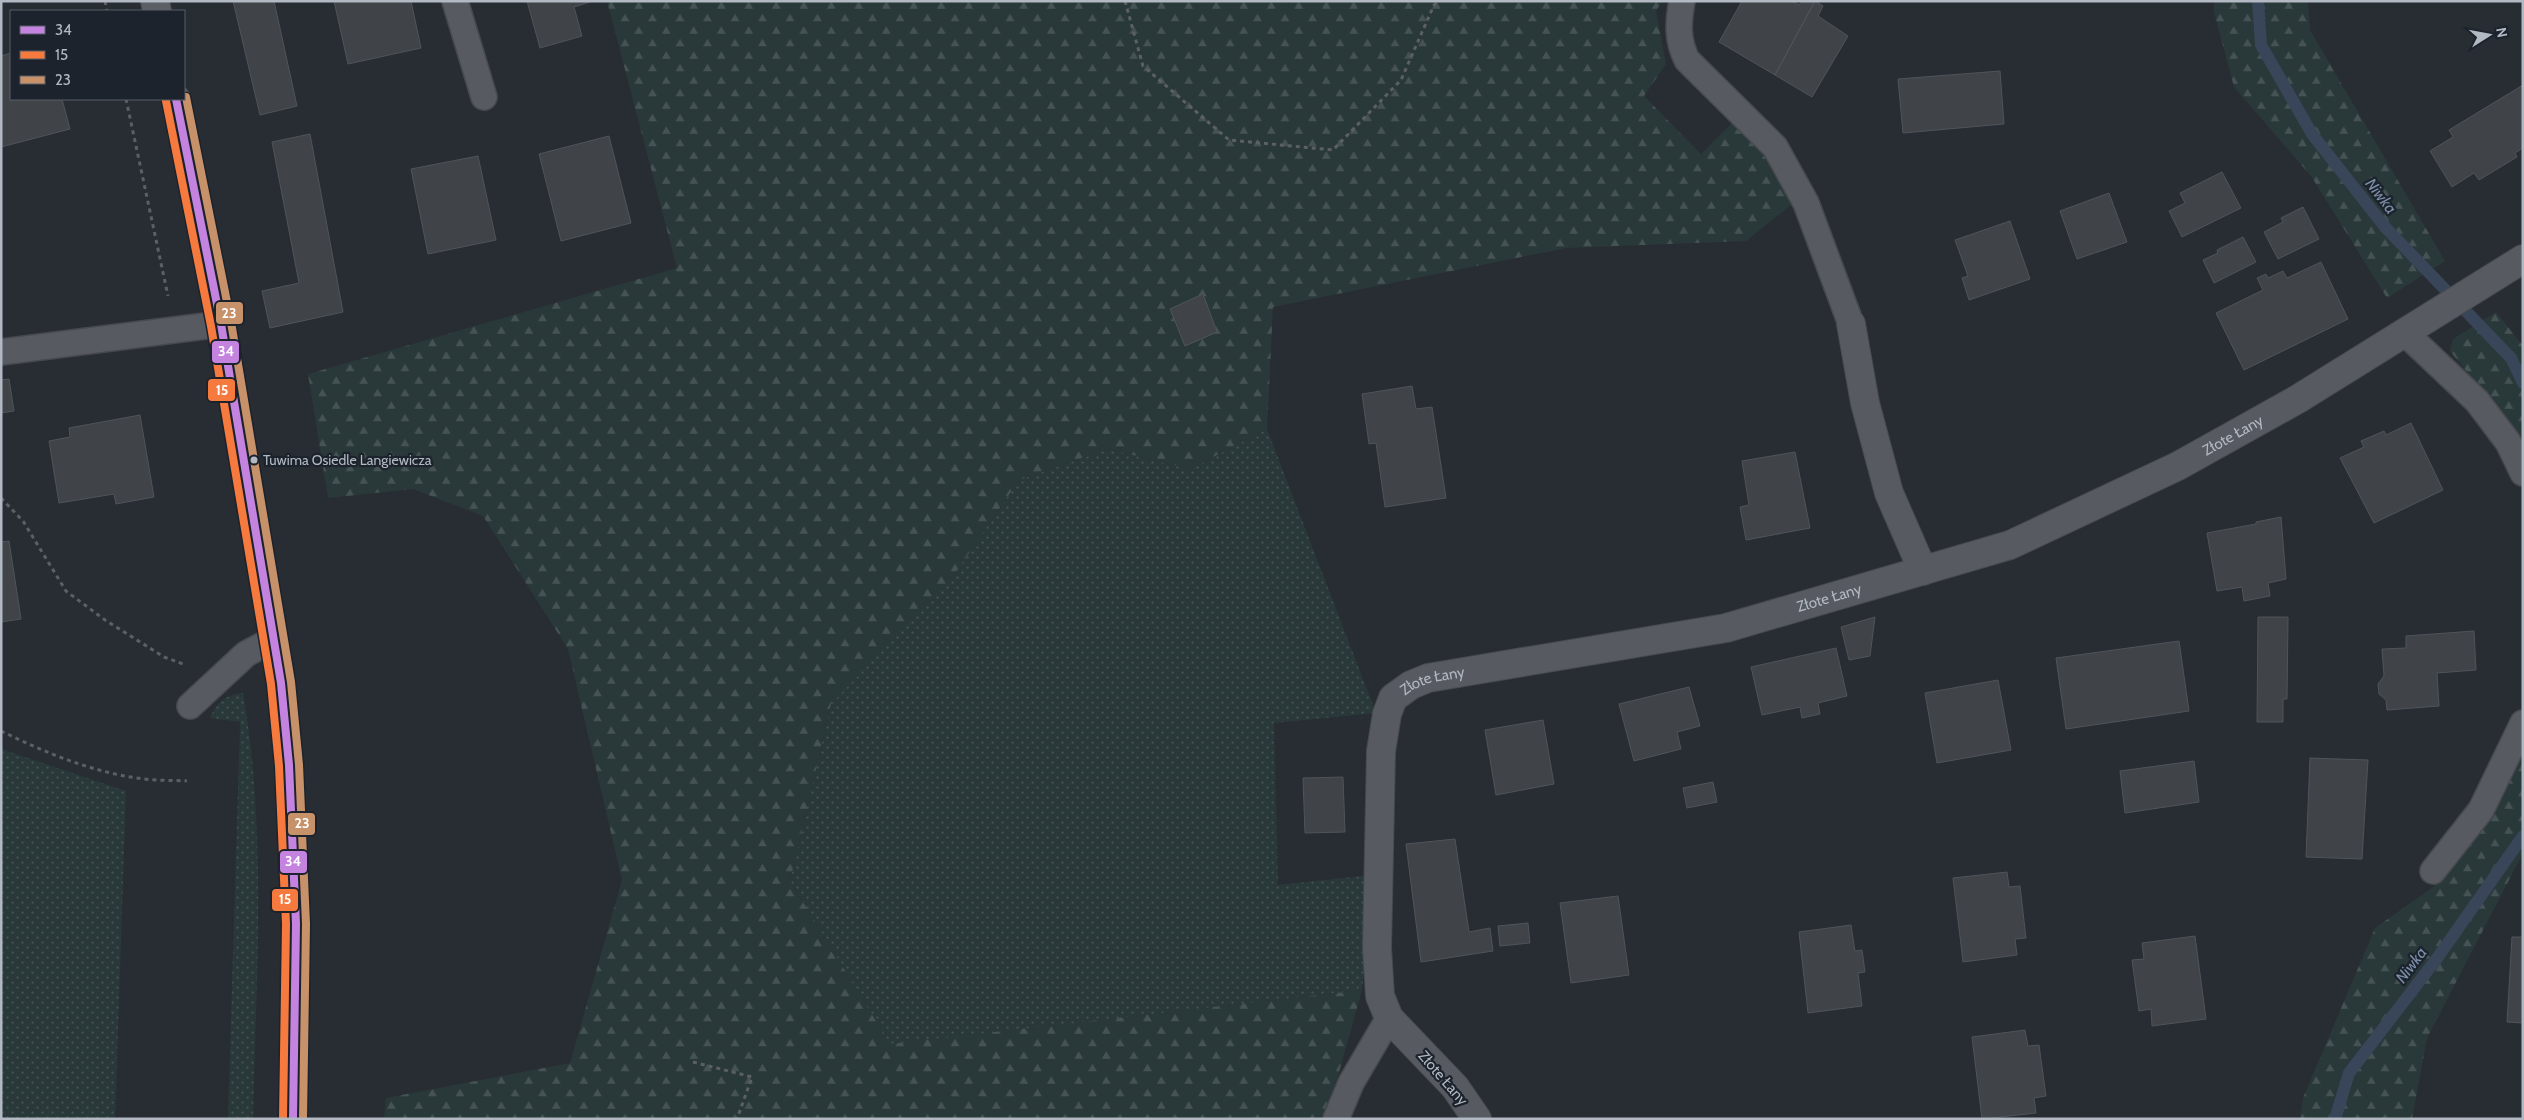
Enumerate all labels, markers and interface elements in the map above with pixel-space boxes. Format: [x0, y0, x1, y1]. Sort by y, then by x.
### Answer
legend [10, 10, 185, 100]
north arrow [2464, 10, 2514, 60]
text: 34 [55, 21, 72, 39]
text: N [2492, 26, 2512, 39]
text: 15 [55, 46, 68, 64]
text: 23 [55, 71, 71, 89]
water label: Niwka [2361, 174, 2401, 218]
line badge: 23 [215, 301, 244, 325]
text: 23 [222, 304, 236, 322]
line badge: 34 [211, 340, 240, 364]
text: 34 [218, 342, 234, 360]
line badge: 15 [207, 378, 236, 402]
text: 15 [216, 381, 228, 399]
street label: Złote Łany [2200, 411, 2267, 459]
place label: Tuwima Osiedle Langiewicza [263, 451, 432, 469]
marker: Tuwima Osiedle Langiewicza [249, 455, 259, 465]
street label: Złote Łany [1795, 580, 1864, 616]
street label: Złote Łany [1397, 663, 1466, 699]
line badge: 23 [287, 812, 316, 836]
text: 23 [295, 814, 309, 832]
line badge: 34 [279, 850, 308, 874]
text: 34 [285, 852, 301, 870]
line badge: 15 [271, 888, 299, 912]
text: 15 [279, 890, 291, 908]
water label: Niwka [2391, 943, 2431, 987]
street label: Złote Łany [1414, 1047, 1472, 1109]

